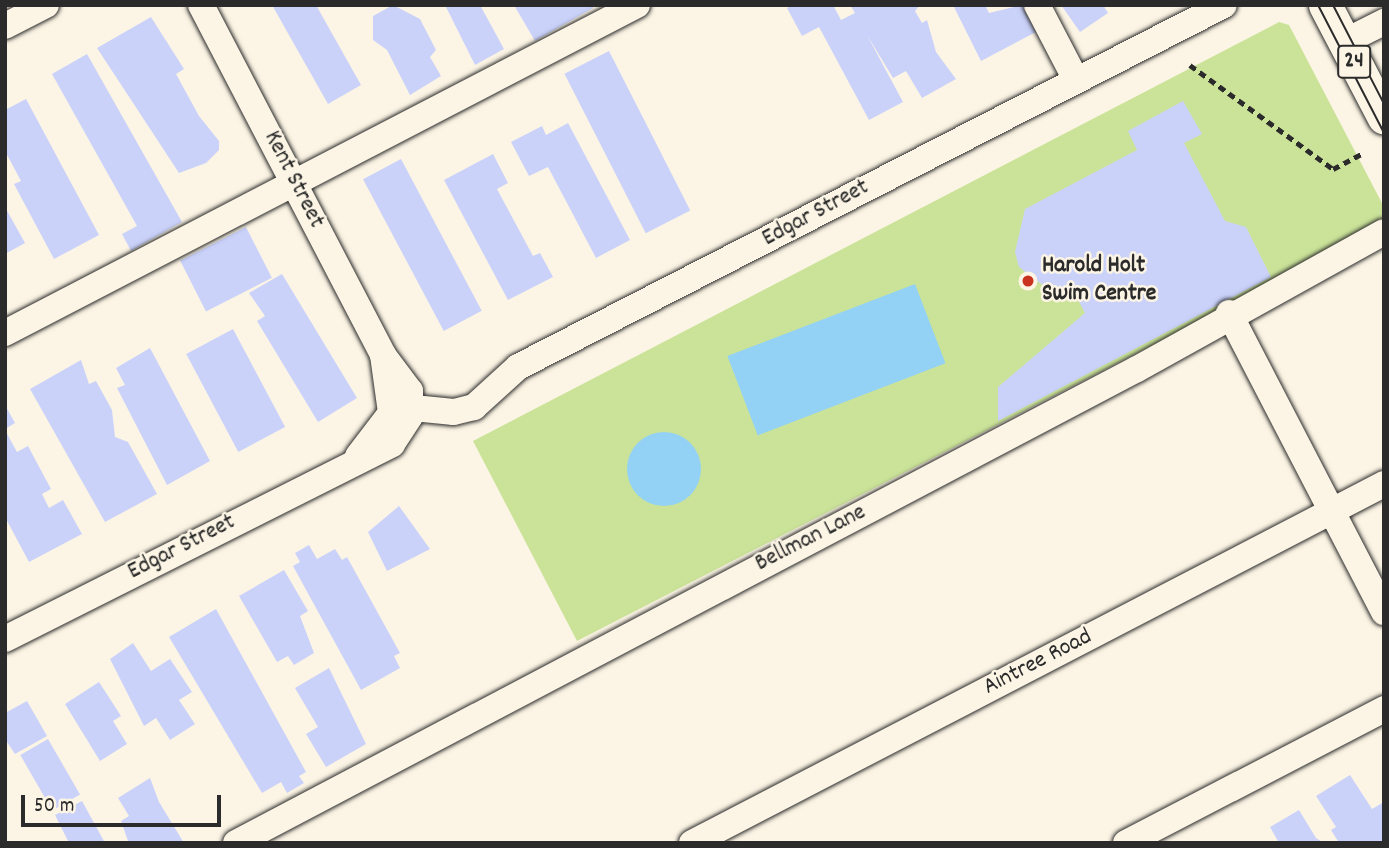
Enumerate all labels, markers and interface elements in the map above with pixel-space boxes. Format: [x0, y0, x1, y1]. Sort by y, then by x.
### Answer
road number: 24 [1336, 43, 1372, 82]
street label: Kent Street [256, 127, 330, 233]
street label: Edgar Street [758, 174, 874, 254]
place label: Harold Holt Swim Centre [1042, 253, 1156, 309]
marker: Harold Holt Swim Centre [1020, 273, 1036, 289]
street label: Bellman Lane [751, 499, 871, 579]
street label: Edgar Street [123, 509, 241, 587]
street label: Aintree Road [979, 623, 1097, 703]
scale bar [24, 782, 224, 826]
text: 50 m [34, 792, 74, 822]

